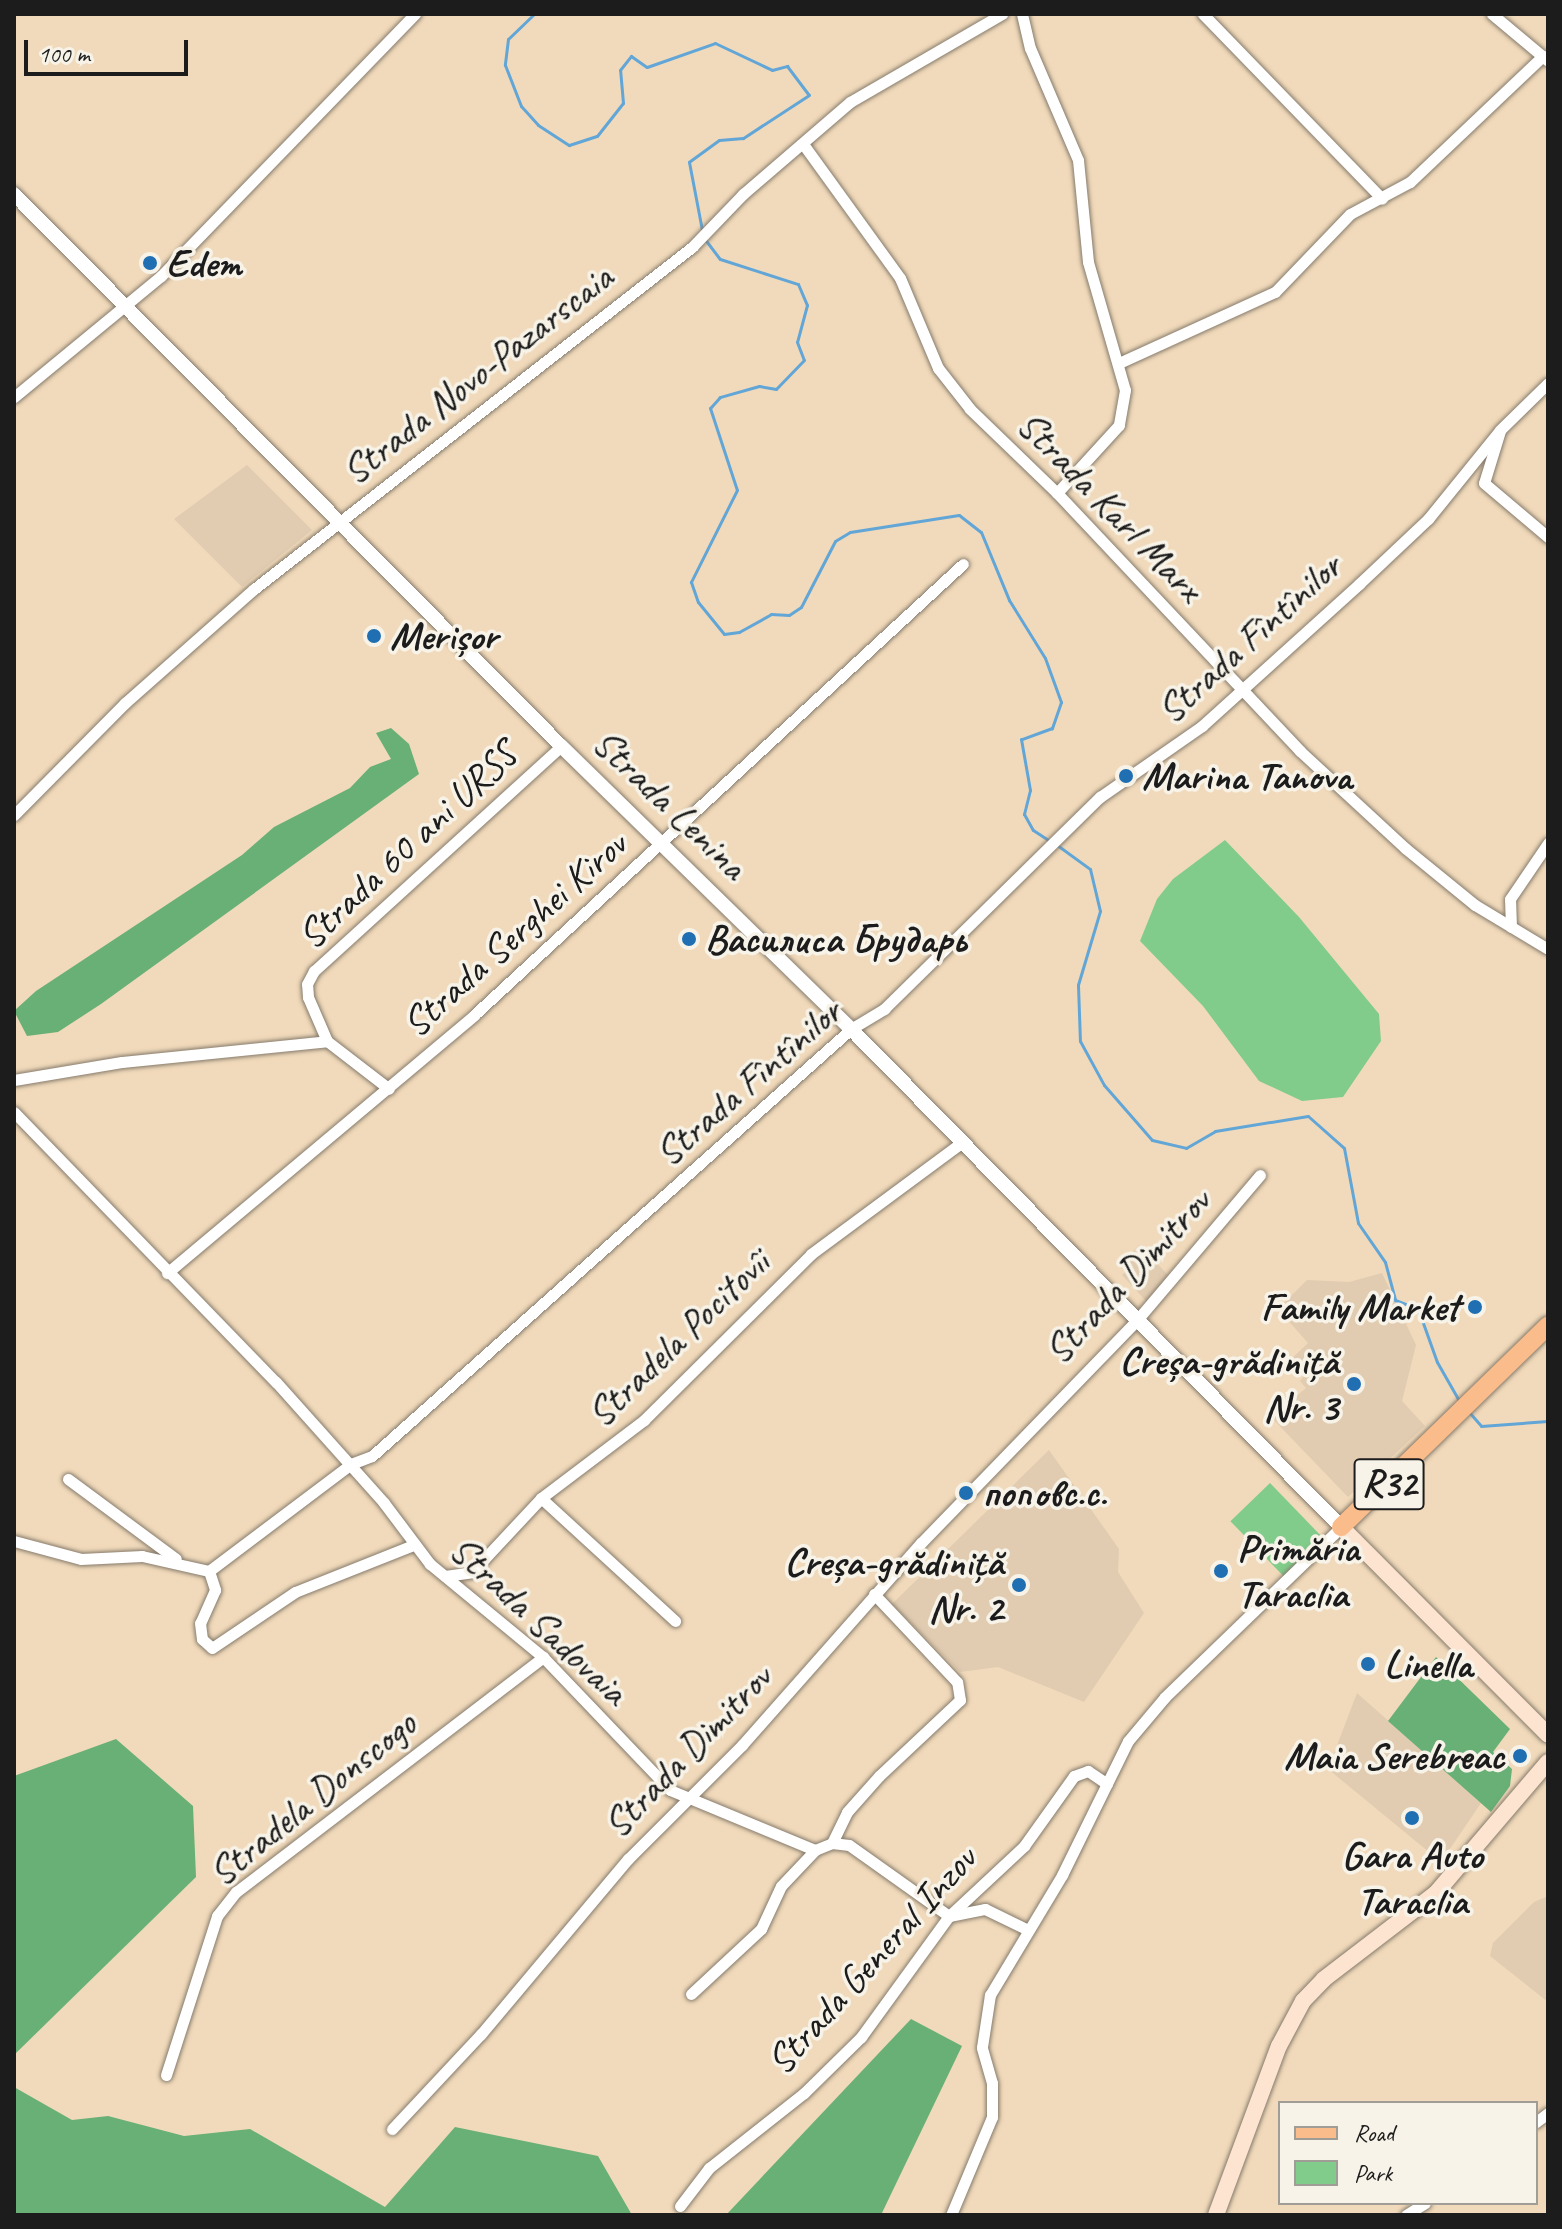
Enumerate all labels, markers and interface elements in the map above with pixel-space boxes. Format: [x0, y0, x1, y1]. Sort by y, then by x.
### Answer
scale bar [28, 24, 192, 74]
text: 100 m [38, 39, 90, 69]
place label: Edem [166, 239, 241, 287]
street label: Strada Novo-Pazarscaia [332, 253, 622, 495]
marker: Edem [141, 254, 159, 272]
street label: Strada Karl Marx [1007, 400, 1213, 612]
street label: Strada Fîntînilor [1147, 543, 1351, 733]
place label: Merișor [390, 612, 497, 660]
marker: Merișor [365, 627, 383, 645]
street label: Strada Lenina [583, 718, 757, 890]
street label: Strada 60 ani URSS [287, 731, 527, 959]
place label: Marina Tanova [1142, 752, 1351, 800]
marker: Marina Tanova [1117, 767, 1135, 785]
street label: Strada Serghei Kirov [392, 821, 636, 1047]
place label: Василиса Брударь [705, 915, 964, 963]
marker: Василиса Брударь [680, 930, 698, 948]
street label: Strada Fîntînilor [645, 988, 851, 1176]
street label: Strada Dimitrov [1033, 1178, 1221, 1374]
street label: Stradela Pocitovîi [577, 1239, 779, 1437]
place label: Family Market [1260, 1283, 1459, 1331]
marker: Family Market [1466, 1298, 1484, 1316]
place label: Creșa-grădiniță Nr. 3 [1119, 1337, 1338, 1431]
marker: Creșa-grădiniță Nr. 3 [1345, 1375, 1363, 1393]
road number: R32 [1353, 1450, 1425, 1518]
place label: поповс.с. [982, 1469, 1107, 1517]
marker: поповс.с. [957, 1484, 975, 1502]
place label: Primăria Taraclia [1237, 1524, 1359, 1618]
street label: Strada Sadovaia [440, 1525, 638, 1715]
place label: Creșa-grădiniță Nr. 2 [784, 1538, 1003, 1632]
marker: Primăria Taraclia [1212, 1562, 1230, 1580]
marker: Creșa-grădiniță Nr. 2 [1010, 1576, 1028, 1594]
place label: Linella [1384, 1640, 1472, 1688]
street label: Strada Dimitrov [592, 1654, 782, 1848]
marker: Linella [1359, 1655, 1377, 1673]
street label: Stradela Donscogo [198, 1700, 426, 1896]
place label: Maia Serebreac [1285, 1732, 1504, 1780]
marker: Maia Serebreac [1511, 1747, 1529, 1765]
marker: Gara Auto Taraclia [1403, 1809, 1421, 1827]
place label: Gara Auto Taraclia [1342, 1831, 1482, 1925]
street label: Strada General Inzov [756, 1836, 986, 2084]
legend [1278, 2101, 1538, 2205]
text: Road [1354, 2118, 1394, 2148]
text: Park [1354, 2158, 1392, 2188]

